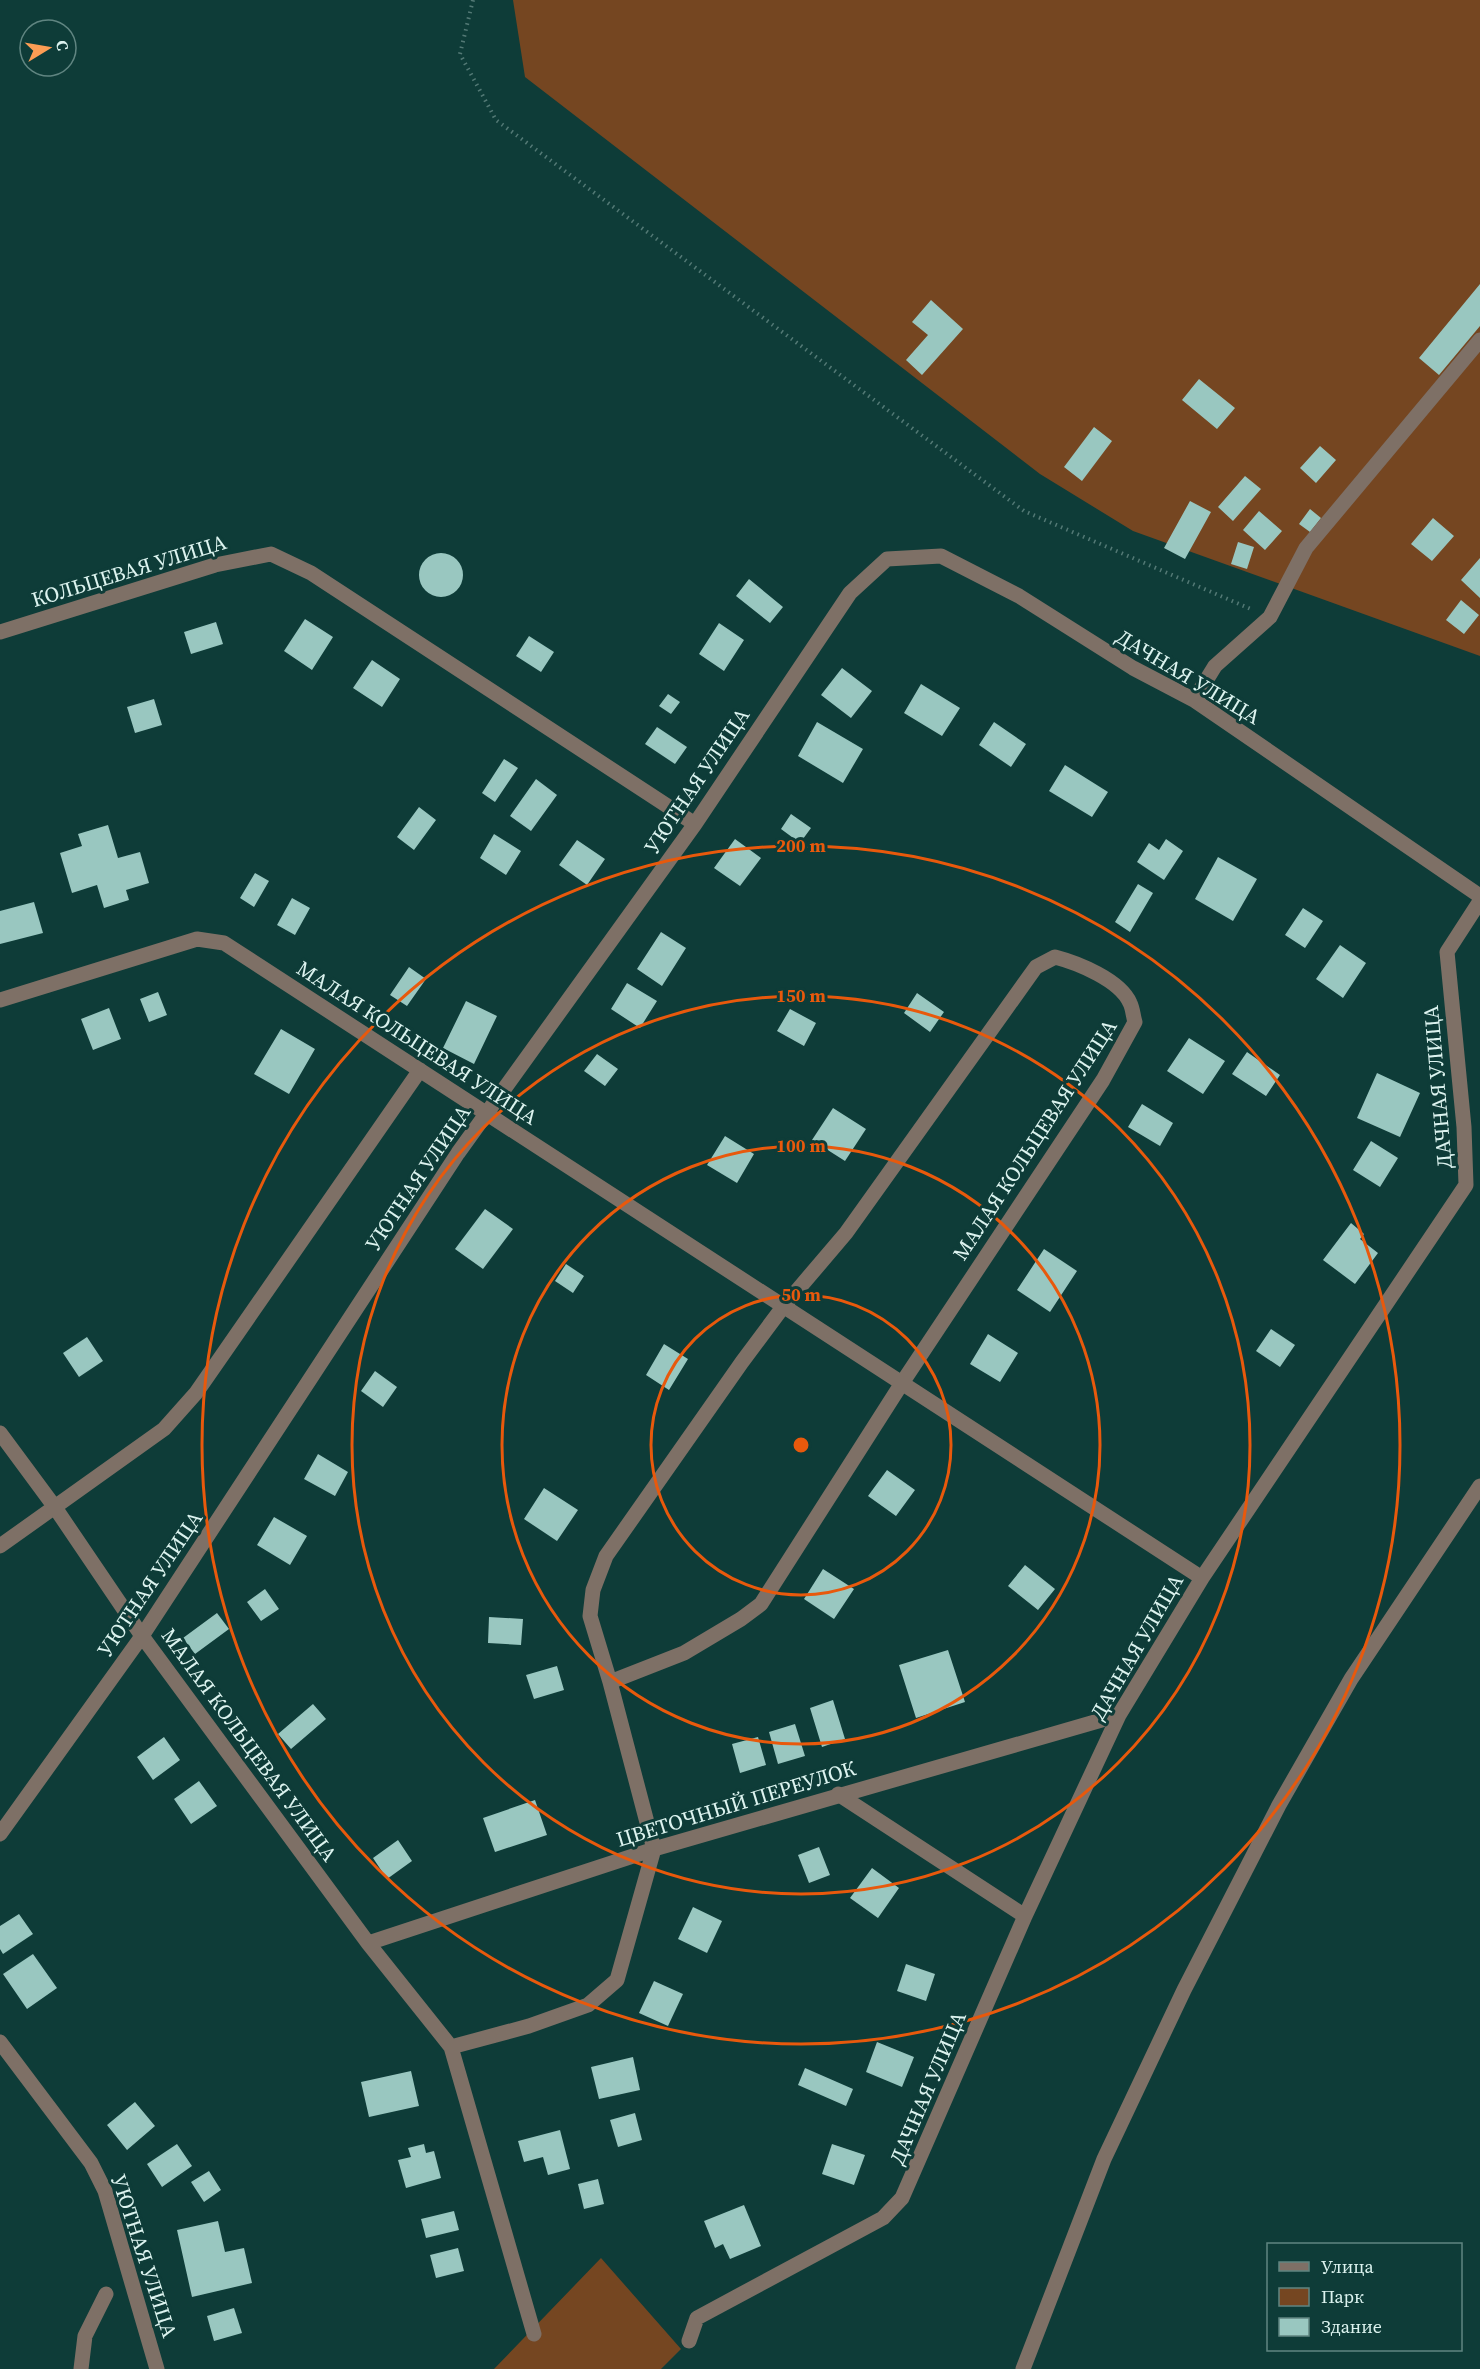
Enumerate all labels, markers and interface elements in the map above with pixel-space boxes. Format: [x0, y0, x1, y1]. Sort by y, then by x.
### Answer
north arrow [18, 18, 78, 78]
text: С [51, 38, 74, 52]
street label: КОЛЬЦЕВАЯ УЛИЦА [28, 527, 230, 614]
street label: ДАЧНАЯ УЛИЦА [1111, 622, 1266, 731]
street label: УЮТНАЯ УЛИЦА [637, 702, 756, 859]
text: 200 m [776, 833, 826, 858]
street label: МАЛАЯ КОЛЬЦЕВАЯ УЛИЦА [291, 954, 543, 1132]
text: 150 m [776, 983, 826, 1008]
street label: ДАЧНАЯ УЛИЦА [1416, 1004, 1459, 1170]
street label: МАЛАЯ КОЛЬЦЕВАЯ УЛИЦА [946, 1014, 1124, 1266]
street label: УЮТНАЯ УЛИЦА [358, 1099, 477, 1256]
text: 100 m [776, 1133, 826, 1158]
text: 50 m [781, 1282, 821, 1307]
centre of rings [791, 1435, 811, 1455]
street label: УЮТНАЯ УЛИЦА [90, 1505, 209, 1662]
street label: ДАЧНАЯ УЛИЦА [1083, 1569, 1190, 1725]
street label: МАЛАЯ КОЛЬЦЕВАЯ УЛИЦА [155, 1622, 344, 1867]
street label: ЦВЕТОЧНЫЙ ПЕРЕУЛОК [612, 1753, 859, 1854]
street label: ДАЧНАЯ УЛИЦА [882, 2007, 973, 2169]
street label: УЮТНАЯ УЛИЦА [104, 2171, 185, 2341]
legend [1267, 2243, 1462, 2351]
text: Улица [1321, 2254, 1374, 2279]
text: Парк [1321, 2284, 1364, 2309]
text: Здание [1321, 2314, 1382, 2339]

